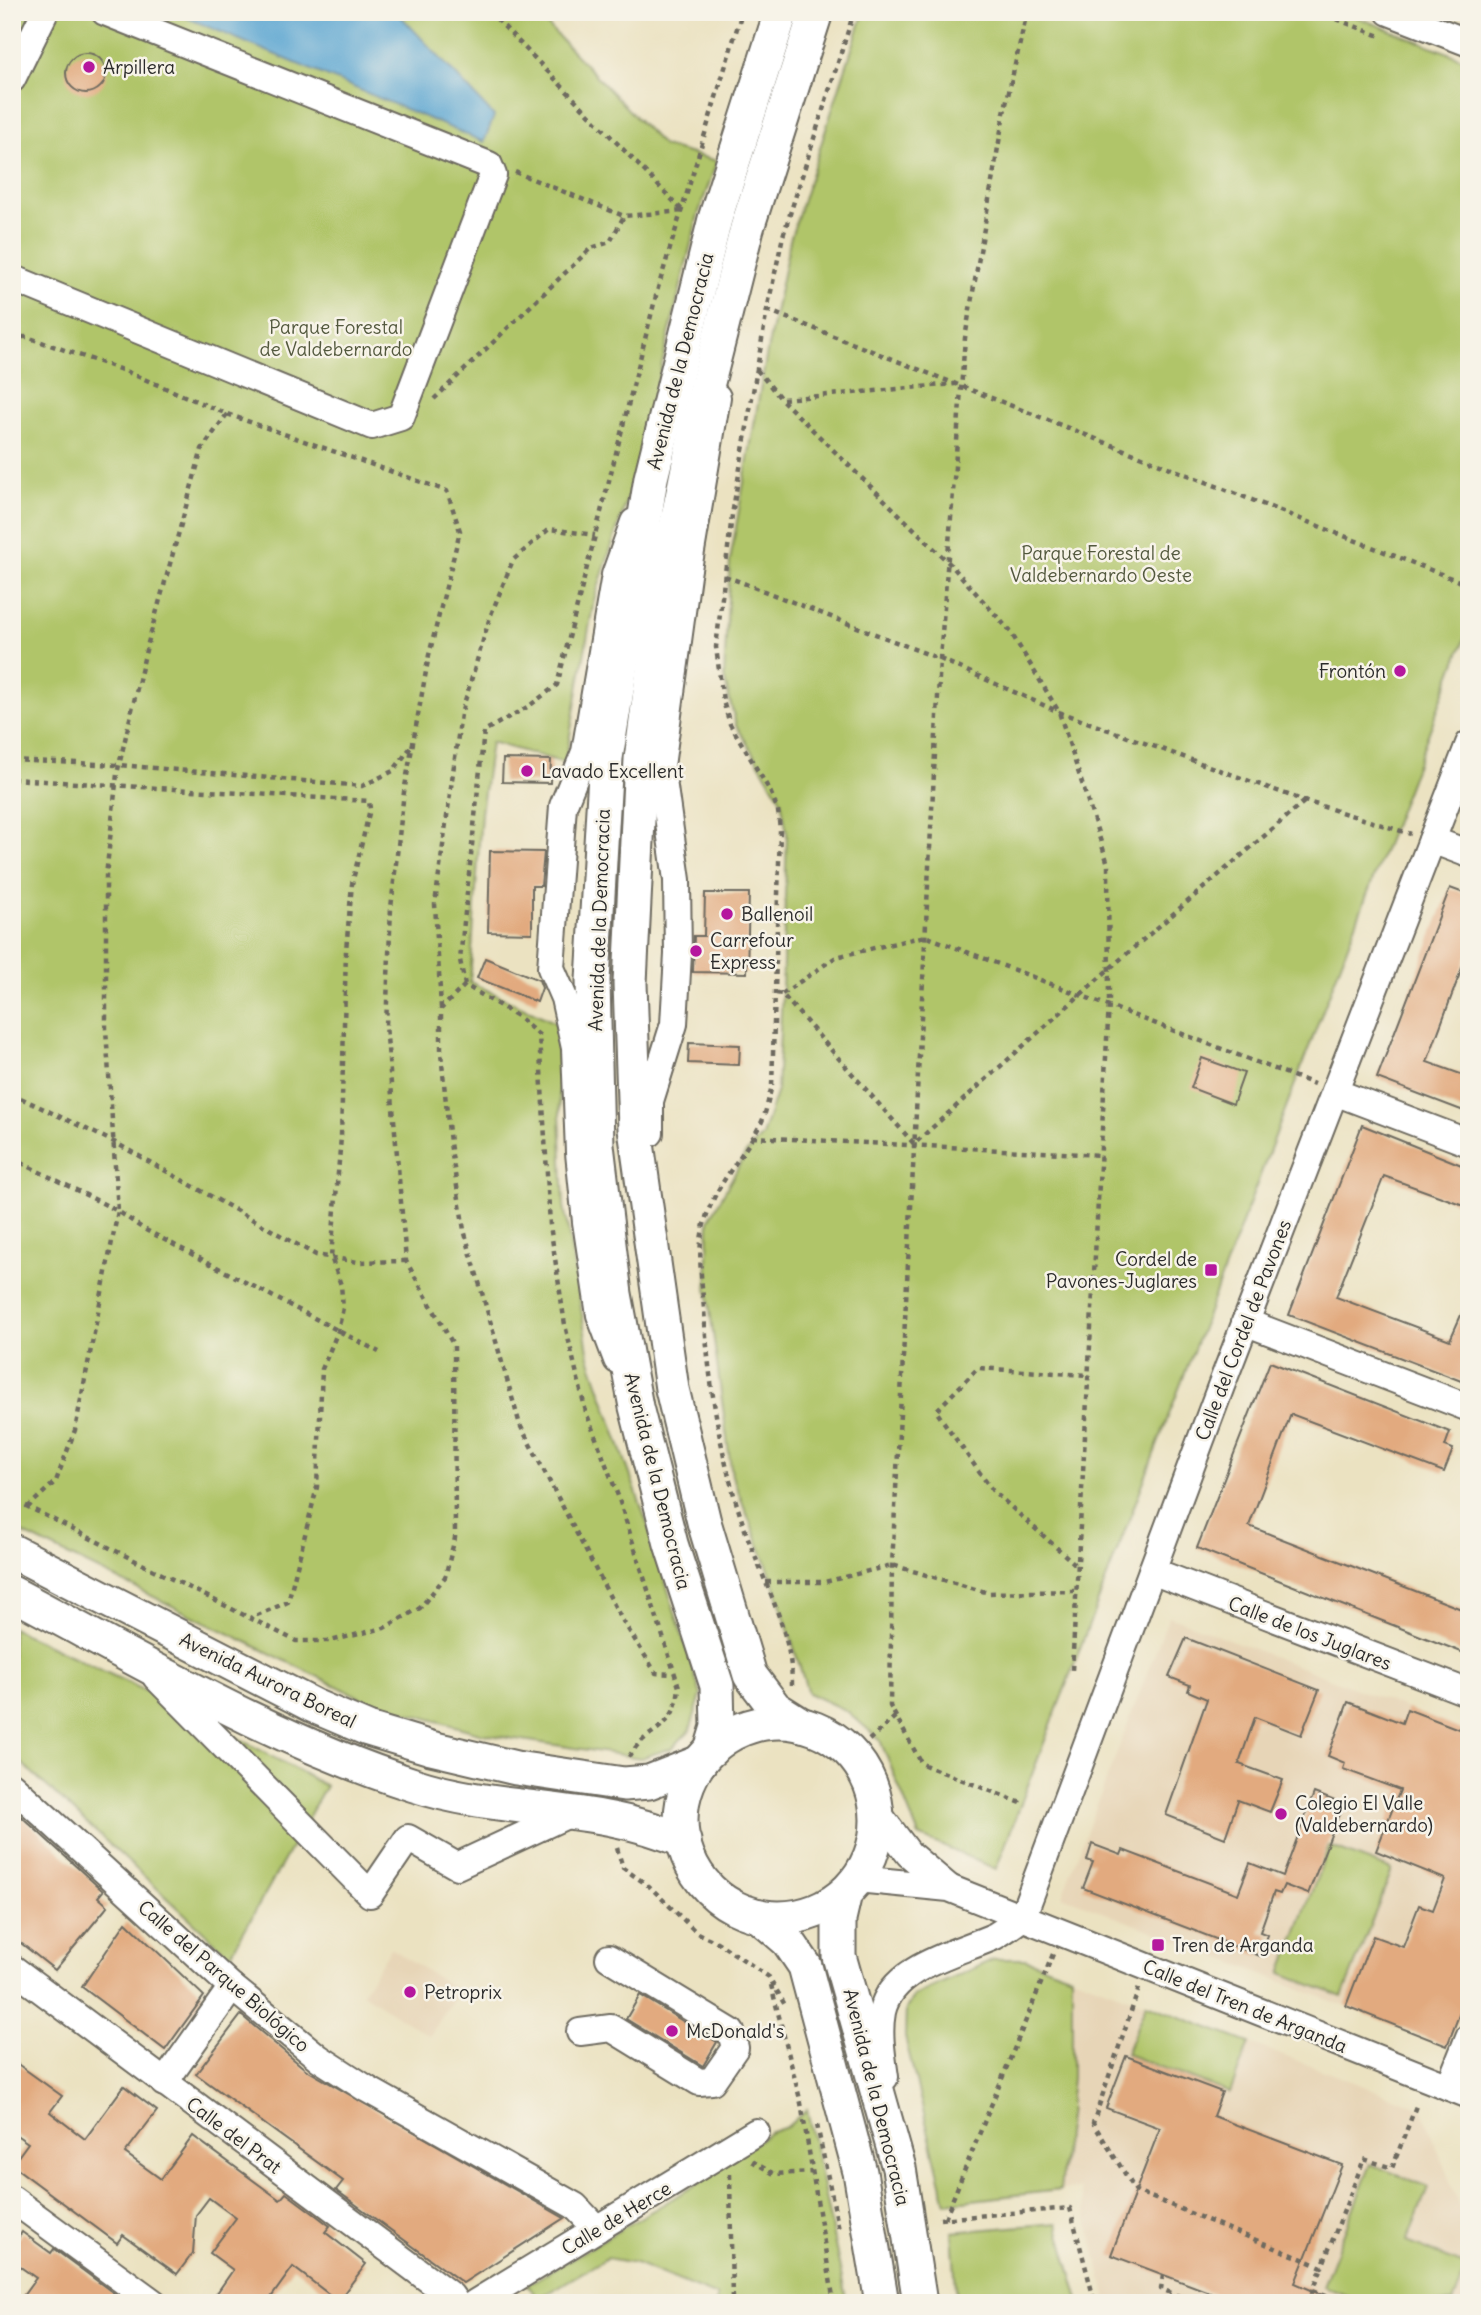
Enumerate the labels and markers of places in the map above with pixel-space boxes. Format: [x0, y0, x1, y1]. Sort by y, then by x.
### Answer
place label: Arpillera [103, 55, 175, 79]
marker: Arpillera [81, 59, 97, 75]
place label: Frontón [1319, 659, 1386, 683]
marker: Frontón [1392, 663, 1408, 679]
place label: Lavado Excellent [541, 759, 684, 783]
marker: Lavado Excellent [519, 763, 535, 779]
place label: Ballenoil [741, 902, 813, 926]
marker: Ballenoil [719, 906, 735, 922]
place label: Carrefour Express [710, 928, 794, 974]
marker: Carrefour Express [688, 943, 704, 959]
place label: Cordel de Pavones-Juglares [1046, 1247, 1197, 1293]
marker: Cordel de Pavones-Juglares [1203, 1262, 1219, 1278]
place label: Colegio El Valle (Valdebernardo) [1295, 1791, 1433, 1837]
marker: Colegio El Valle (Valdebernardo) [1273, 1806, 1289, 1822]
place label: Tren de Arganda [1172, 1933, 1314, 1957]
marker: Tren de Arganda [1150, 1937, 1166, 1953]
place label: Petroprix [424, 1980, 502, 2004]
marker: Petroprix [402, 1984, 418, 2000]
place label: McDonald's [686, 2019, 784, 2043]
marker: McDonald's [664, 2023, 680, 2039]

